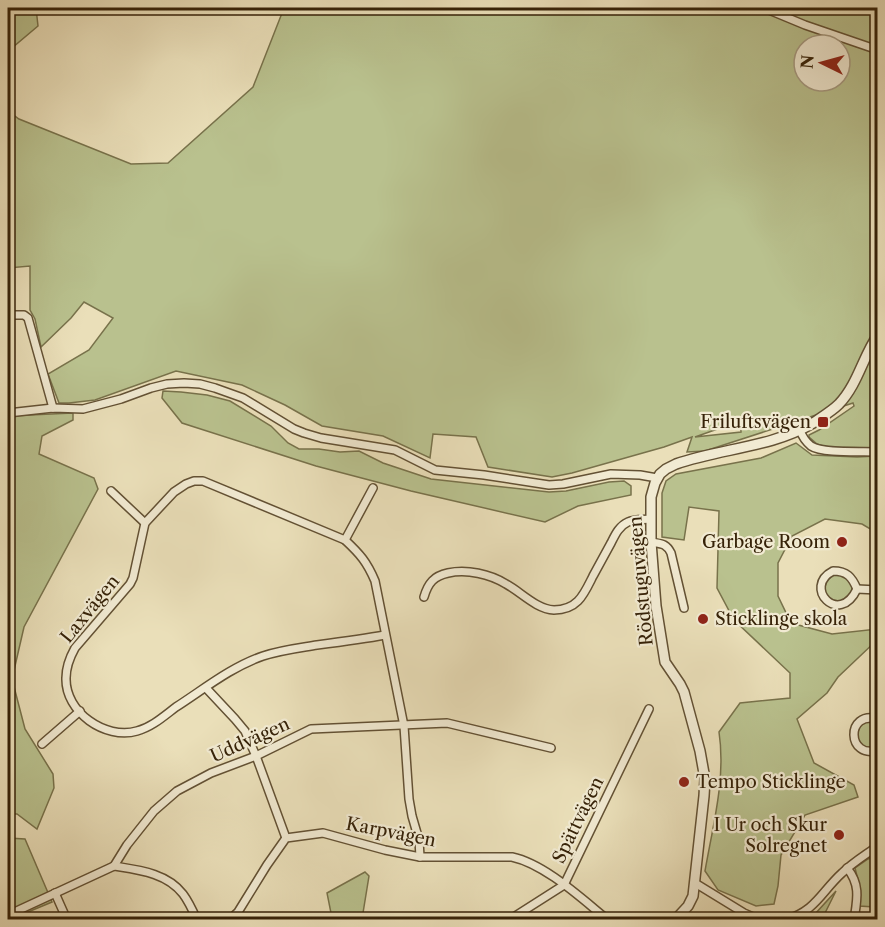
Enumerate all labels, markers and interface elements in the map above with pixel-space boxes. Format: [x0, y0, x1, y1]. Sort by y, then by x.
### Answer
north arrow [792, 33, 852, 93]
text: N [796, 54, 818, 69]
place label: Friluftsvägen [700, 411, 811, 433]
marker: Friluftsvägen [816, 415, 830, 429]
street label: Rödstuguvägen [624, 515, 658, 647]
place label: Garbage Room [702, 531, 830, 553]
marker: Garbage Room [835, 535, 849, 549]
street label: Laxvägen [56, 570, 124, 648]
place label: Sticklinge skola [715, 608, 848, 630]
marker: Sticklinge skola [696, 612, 710, 626]
street label: Uddvägen [207, 713, 293, 767]
place label: Tempo Sticklinge [696, 771, 846, 793]
street label: Spättvägen [548, 773, 608, 867]
marker: Tempo Sticklinge [677, 775, 691, 789]
street label: Karpvägen [344, 812, 438, 852]
place label: I Ur och Skur Solregnet [714, 814, 828, 857]
marker: I Ur och Skur Solregnet [832, 828, 846, 842]

